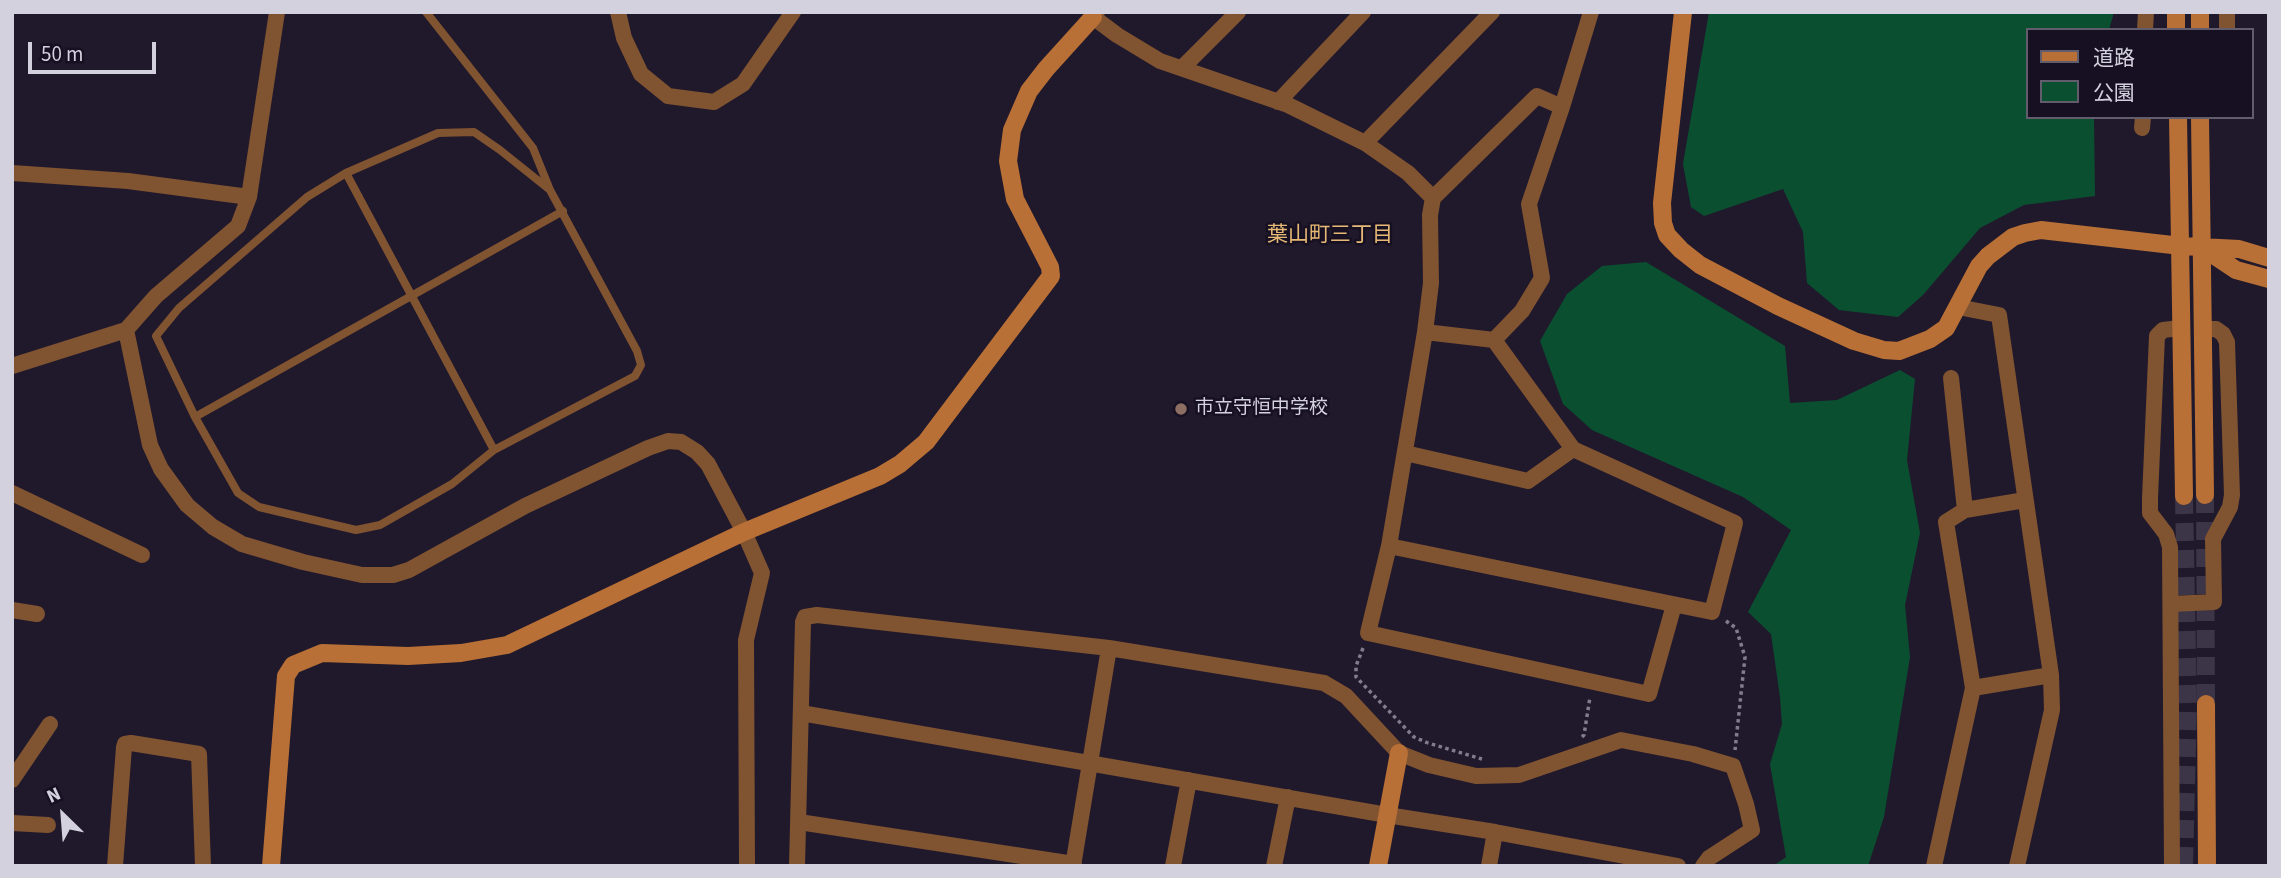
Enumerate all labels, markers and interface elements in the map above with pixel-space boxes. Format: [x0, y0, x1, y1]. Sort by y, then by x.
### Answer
scale bar [32, 28, 159, 72]
legend [2025, 28, 2253, 119]
text: 50 m [41, 39, 83, 69]
text: 道路 [2093, 43, 2135, 73]
text: 公園 [2093, 78, 2135, 108]
district label: 葉山町三丁目 [1267, 223, 1393, 249]
place label: 市立守恒中学校 [1195, 398, 1328, 420]
marker: 市立守恒中学校 [1173, 401, 1189, 417]
north arrow [28, 780, 98, 850]
text: N [42, 781, 65, 810]

